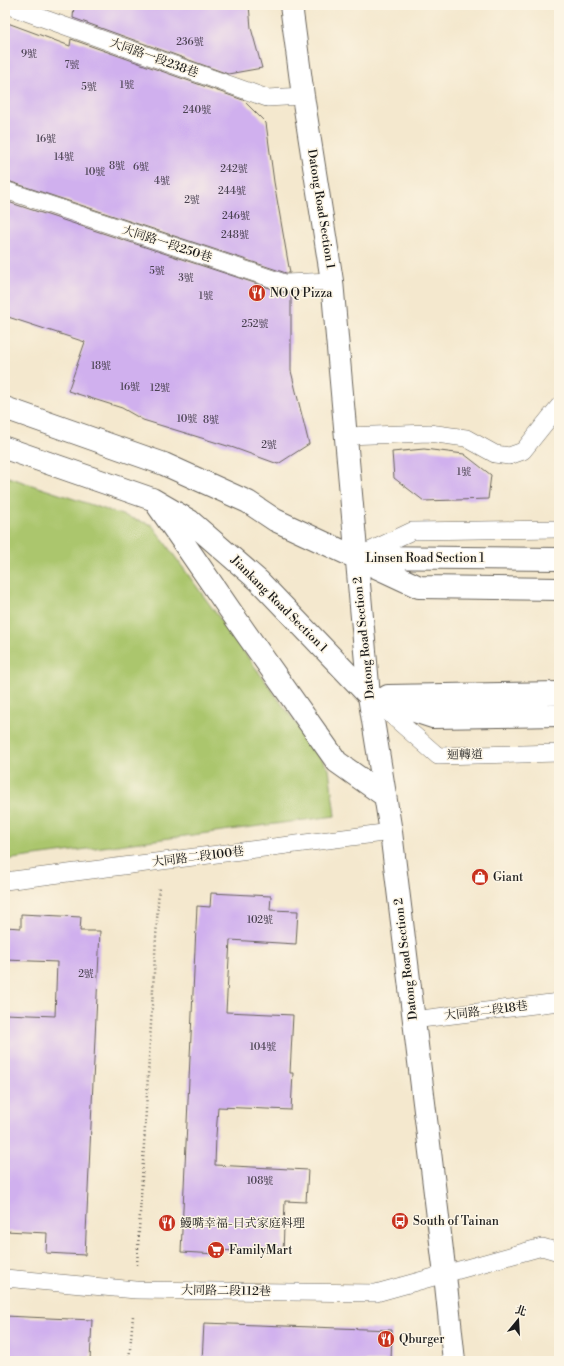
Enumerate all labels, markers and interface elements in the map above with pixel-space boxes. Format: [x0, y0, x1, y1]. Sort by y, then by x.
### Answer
street label: 大同路一段238巷 [108, 35, 200, 81]
house number: 236號 [176, 36, 204, 48]
house number: 9號 [21, 48, 37, 60]
house number: 7號 [64, 59, 80, 71]
house number: 1號 [120, 79, 134, 91]
house number: 5號 [81, 81, 97, 93]
house number: 240號 [183, 104, 211, 116]
house number: 16號 [36, 133, 56, 145]
street label: Datong Road Section 1 [304, 148, 338, 271]
house number: 14號 [54, 151, 74, 163]
house number: 8號 [109, 160, 125, 172]
house number: 6號 [133, 161, 149, 173]
house number: 242號 [220, 163, 248, 175]
house number: 10號 [85, 166, 105, 178]
house number: 4號 [154, 175, 170, 187]
house number: 244號 [218, 185, 246, 197]
house number: 2號 [184, 194, 200, 206]
house number: 246號 [222, 210, 250, 222]
street label: 大同路一段250巷 [120, 222, 214, 266]
house number: 248號 [221, 229, 249, 241]
house number: 5號 [149, 265, 165, 277]
house number: 3號 [178, 272, 194, 284]
restaurant icon: NO Q Pizza [247, 283, 267, 303]
place label: NO Q Pizza [270, 286, 333, 301]
house number: 1號 [199, 290, 213, 302]
house number: 252號 [242, 318, 268, 330]
house number: 18號 [91, 360, 111, 372]
house number: 16號 [120, 381, 140, 393]
house number: 12號 [150, 382, 170, 394]
house number: 10號 [177, 413, 197, 425]
house number: 8號 [203, 414, 219, 426]
house number: 2號 [261, 439, 277, 451]
house number: 1號 [457, 466, 471, 478]
street label: Linsen Road Section 1 [365, 551, 485, 566]
street label: Jiankang Road Section 1 [227, 552, 331, 656]
street label: Datong Road Section 2 [350, 576, 378, 700]
street label: 迴轉道 [447, 747, 483, 763]
street label: 大同路二段100巷 [151, 844, 245, 870]
shop icon: Giant [470, 867, 490, 887]
place label: Giant [493, 870, 524, 885]
street label: Datong Road Section 2 [391, 897, 421, 1021]
house number: 102號 [247, 914, 273, 926]
house number: 2號 [78, 968, 94, 980]
street label: 大同路二段18巷 [443, 998, 529, 1024]
house number: 104號 [250, 1041, 276, 1053]
house number: 108號 [247, 1175, 273, 1187]
bus stop icon: South of Tainan [390, 1211, 410, 1231]
restaurant icon: 鰻嘴幸福-日式家庭料理 [157, 1213, 177, 1233]
place label: South of Tainan [413, 1214, 499, 1229]
place label: 鰻嘴幸福-日式家庭料理 [180, 1216, 305, 1231]
supermarket icon: FamilyMart [206, 1240, 226, 1260]
place label: FamilyMart [229, 1243, 293, 1258]
street label: 大同路二段112巷 [181, 1283, 271, 1299]
north arrow [498, 1300, 538, 1340]
text: 北 [513, 1303, 528, 1320]
restaurant icon: Qburger [376, 1329, 396, 1349]
place label: Qburger [399, 1332, 444, 1347]

